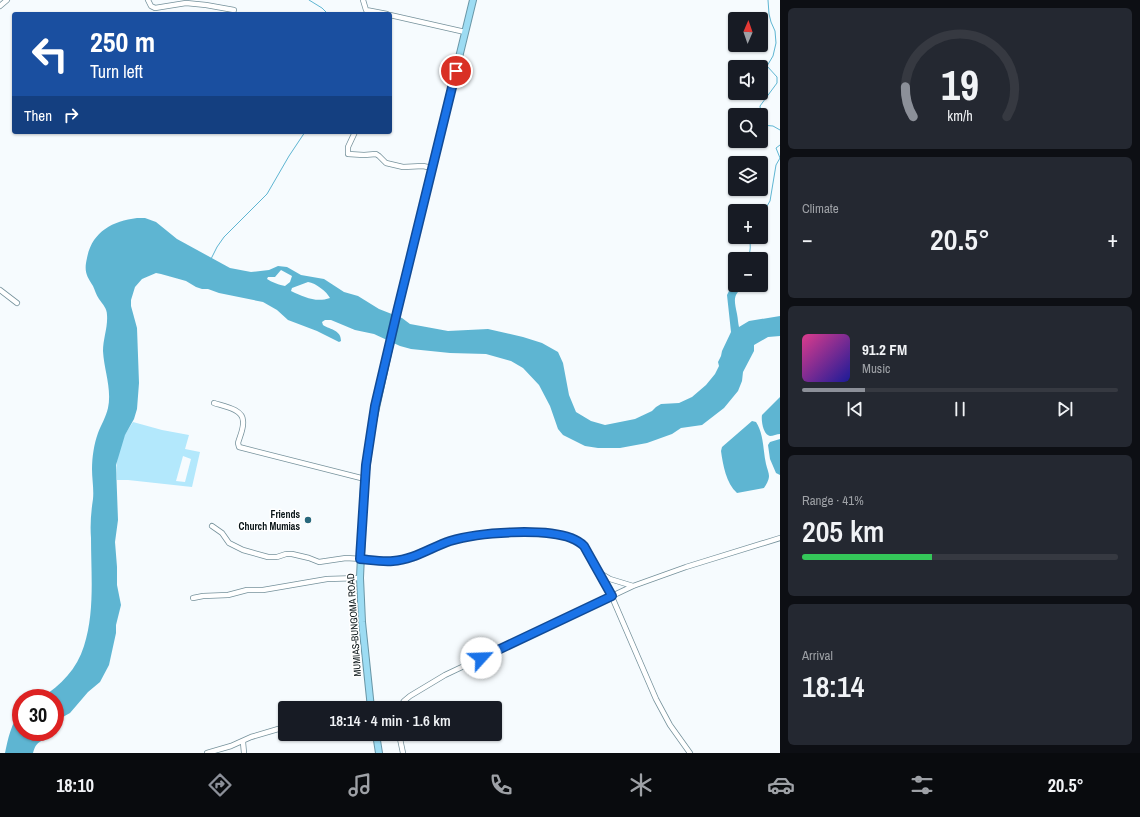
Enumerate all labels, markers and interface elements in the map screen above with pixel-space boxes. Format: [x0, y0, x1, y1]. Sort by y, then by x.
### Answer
north arrow [728, 12, 768, 52]
map controls [728, 12, 768, 292]
text: 250 m [90, 23, 155, 61]
icon: left [24, 28, 76, 80]
pin [439, 54, 473, 88]
text: 19 [941, 56, 979, 112]
text: Turn left [90, 59, 143, 84]
icon: arrive [445, 60, 467, 82]
button: sound [728, 60, 768, 100]
icon: right [60, 104, 82, 126]
text: Then [24, 105, 52, 126]
text: km/h [947, 105, 973, 124]
button: search [728, 108, 768, 148]
button: layers [728, 156, 768, 196]
text: Climate [802, 200, 839, 217]
button: + [728, 204, 768, 244]
text: 20.5° [930, 219, 990, 259]
text: − [802, 224, 813, 254]
text: + [1107, 224, 1118, 254]
button: − [728, 252, 768, 292]
text: 91.2 FM [862, 339, 907, 360]
text: Music [862, 360, 890, 377]
icon: previous [844, 398, 866, 420]
icon: pause [949, 398, 971, 420]
icon: next [1054, 398, 1076, 420]
text: Range · 41% [802, 492, 864, 509]
place label: Friends Church Mumias [238, 508, 300, 533]
text: 205 km [802, 511, 884, 551]
marker: Friends Church Mumias [303, 515, 313, 525]
street label: MUMIAS-BUNGOMA ROAD [344, 573, 364, 677]
position arrow [460, 637, 502, 679]
text: Arrival [802, 647, 833, 664]
text: 18:14 [802, 666, 864, 706]
speed limit sign: 30 [12, 689, 64, 741]
text: 18:14 · 4 min · 1.6 km [329, 710, 451, 731]
icon: directions [206, 771, 234, 799]
icon: music [346, 771, 374, 799]
icon: phone [487, 771, 515, 799]
icon: climate [627, 771, 655, 799]
icon: car [767, 771, 795, 799]
icon: filters [908, 771, 936, 799]
text: 18:10 [56, 773, 94, 798]
text: 20.5° [1048, 773, 1084, 798]

